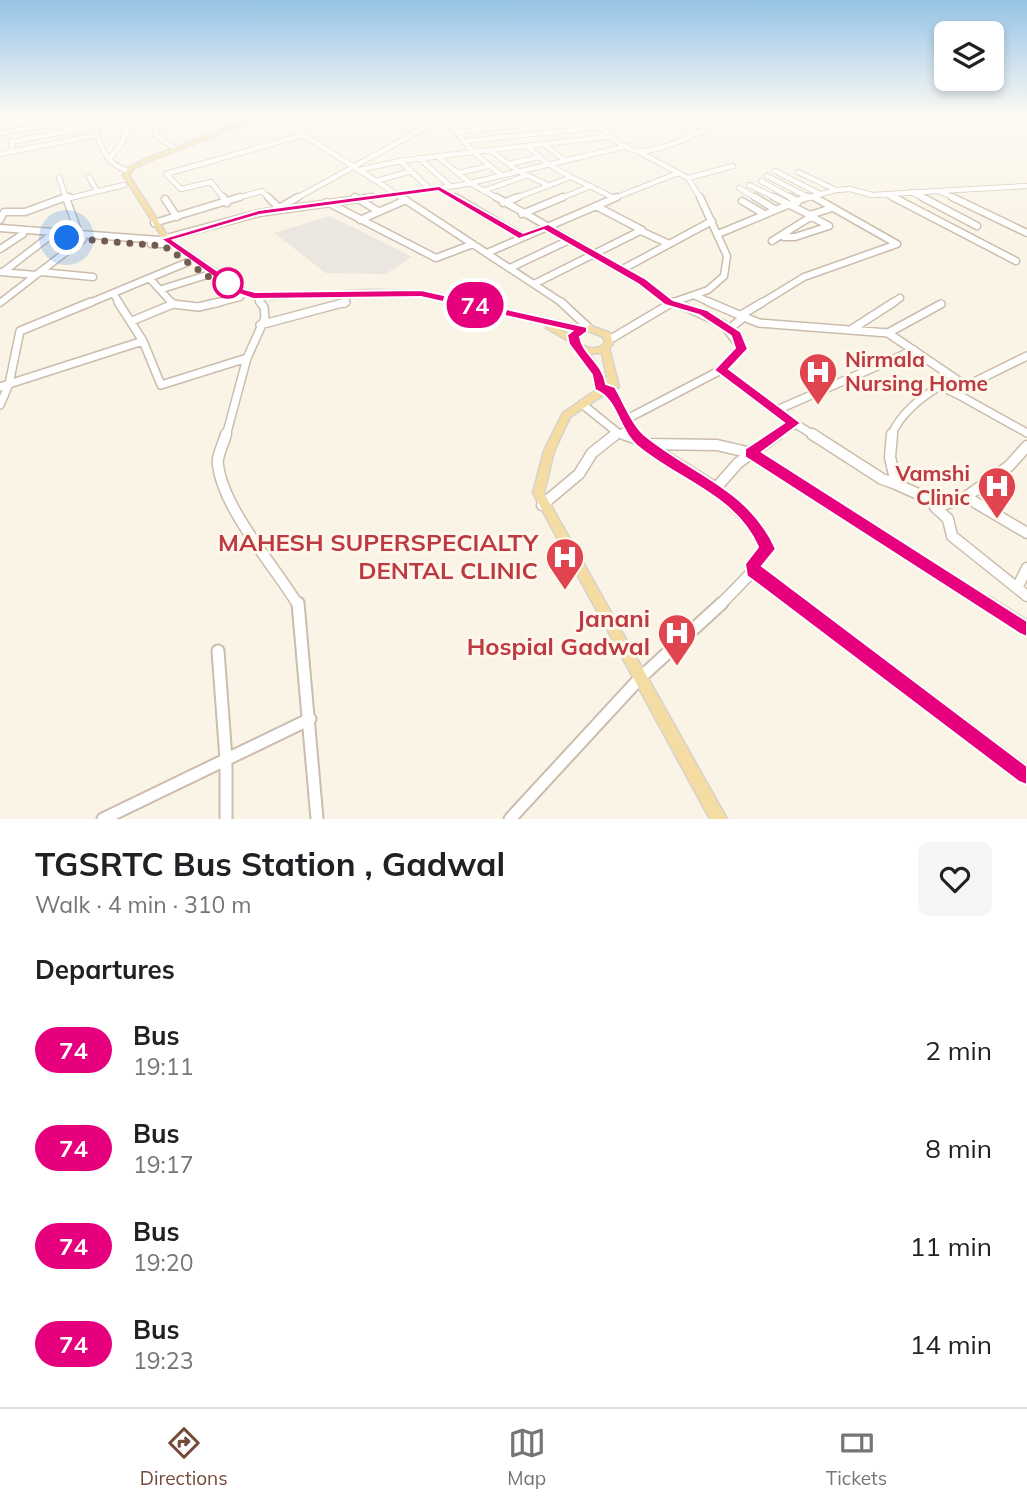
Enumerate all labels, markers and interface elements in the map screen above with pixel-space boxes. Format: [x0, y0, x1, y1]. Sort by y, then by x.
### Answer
map controls [934, 21, 1004, 91]
button: layers [934, 21, 1004, 91]
your location [49, 220, 84, 255]
unlabelled marker [213, 268, 243, 298]
line badge: 74 [444, 282, 506, 328]
text: 74 [461, 290, 489, 320]
place label: Nirmala Nursing Home [845, 346, 988, 396]
hospital icon: Nirmala Nursing Home [797, 351, 839, 406]
place label: Vamshi Clinic [895, 460, 970, 510]
hospital icon: Vamshi Clinic [976, 465, 1018, 520]
place label: MAHESH SUPERSPECIALTY DENTAL CLINIC [218, 527, 539, 585]
hospital icon: MAHESH SUPERSPECIALTY DENTAL CLINIC [544, 536, 586, 591]
place label: Janani Hospial Gadwal [467, 603, 650, 661]
hospital icon: Janani Hospial Gadwal [656, 612, 698, 667]
button: heart [918, 842, 992, 916]
text: TGSRTC Bus Station , Gadwal [35, 843, 505, 884]
text: Walk · 4 min · 310 m [35, 890, 252, 919]
text: Departures [35, 953, 175, 986]
text: Bus [133, 1019, 179, 1052]
text: 2 min [925, 1034, 992, 1067]
text: 74 [59, 1035, 88, 1065]
text: 19:11 [133, 1052, 193, 1081]
text: Bus [133, 1117, 179, 1150]
text: 8 min [925, 1132, 992, 1165]
text: 74 [59, 1133, 88, 1163]
text: 19:17 [133, 1150, 193, 1179]
text: Bus [133, 1215, 179, 1248]
text: 11 min [910, 1230, 992, 1263]
text: 74 [59, 1231, 88, 1261]
text: 19:20 [133, 1248, 193, 1277]
text: Bus [133, 1313, 179, 1346]
text: 14 min [910, 1328, 992, 1361]
text: 74 [59, 1329, 88, 1359]
text: 19:23 [133, 1346, 193, 1375]
tab: Directions [140, 1424, 228, 1490]
tab: Map [507, 1424, 546, 1490]
tab: Tickets [826, 1424, 887, 1490]

